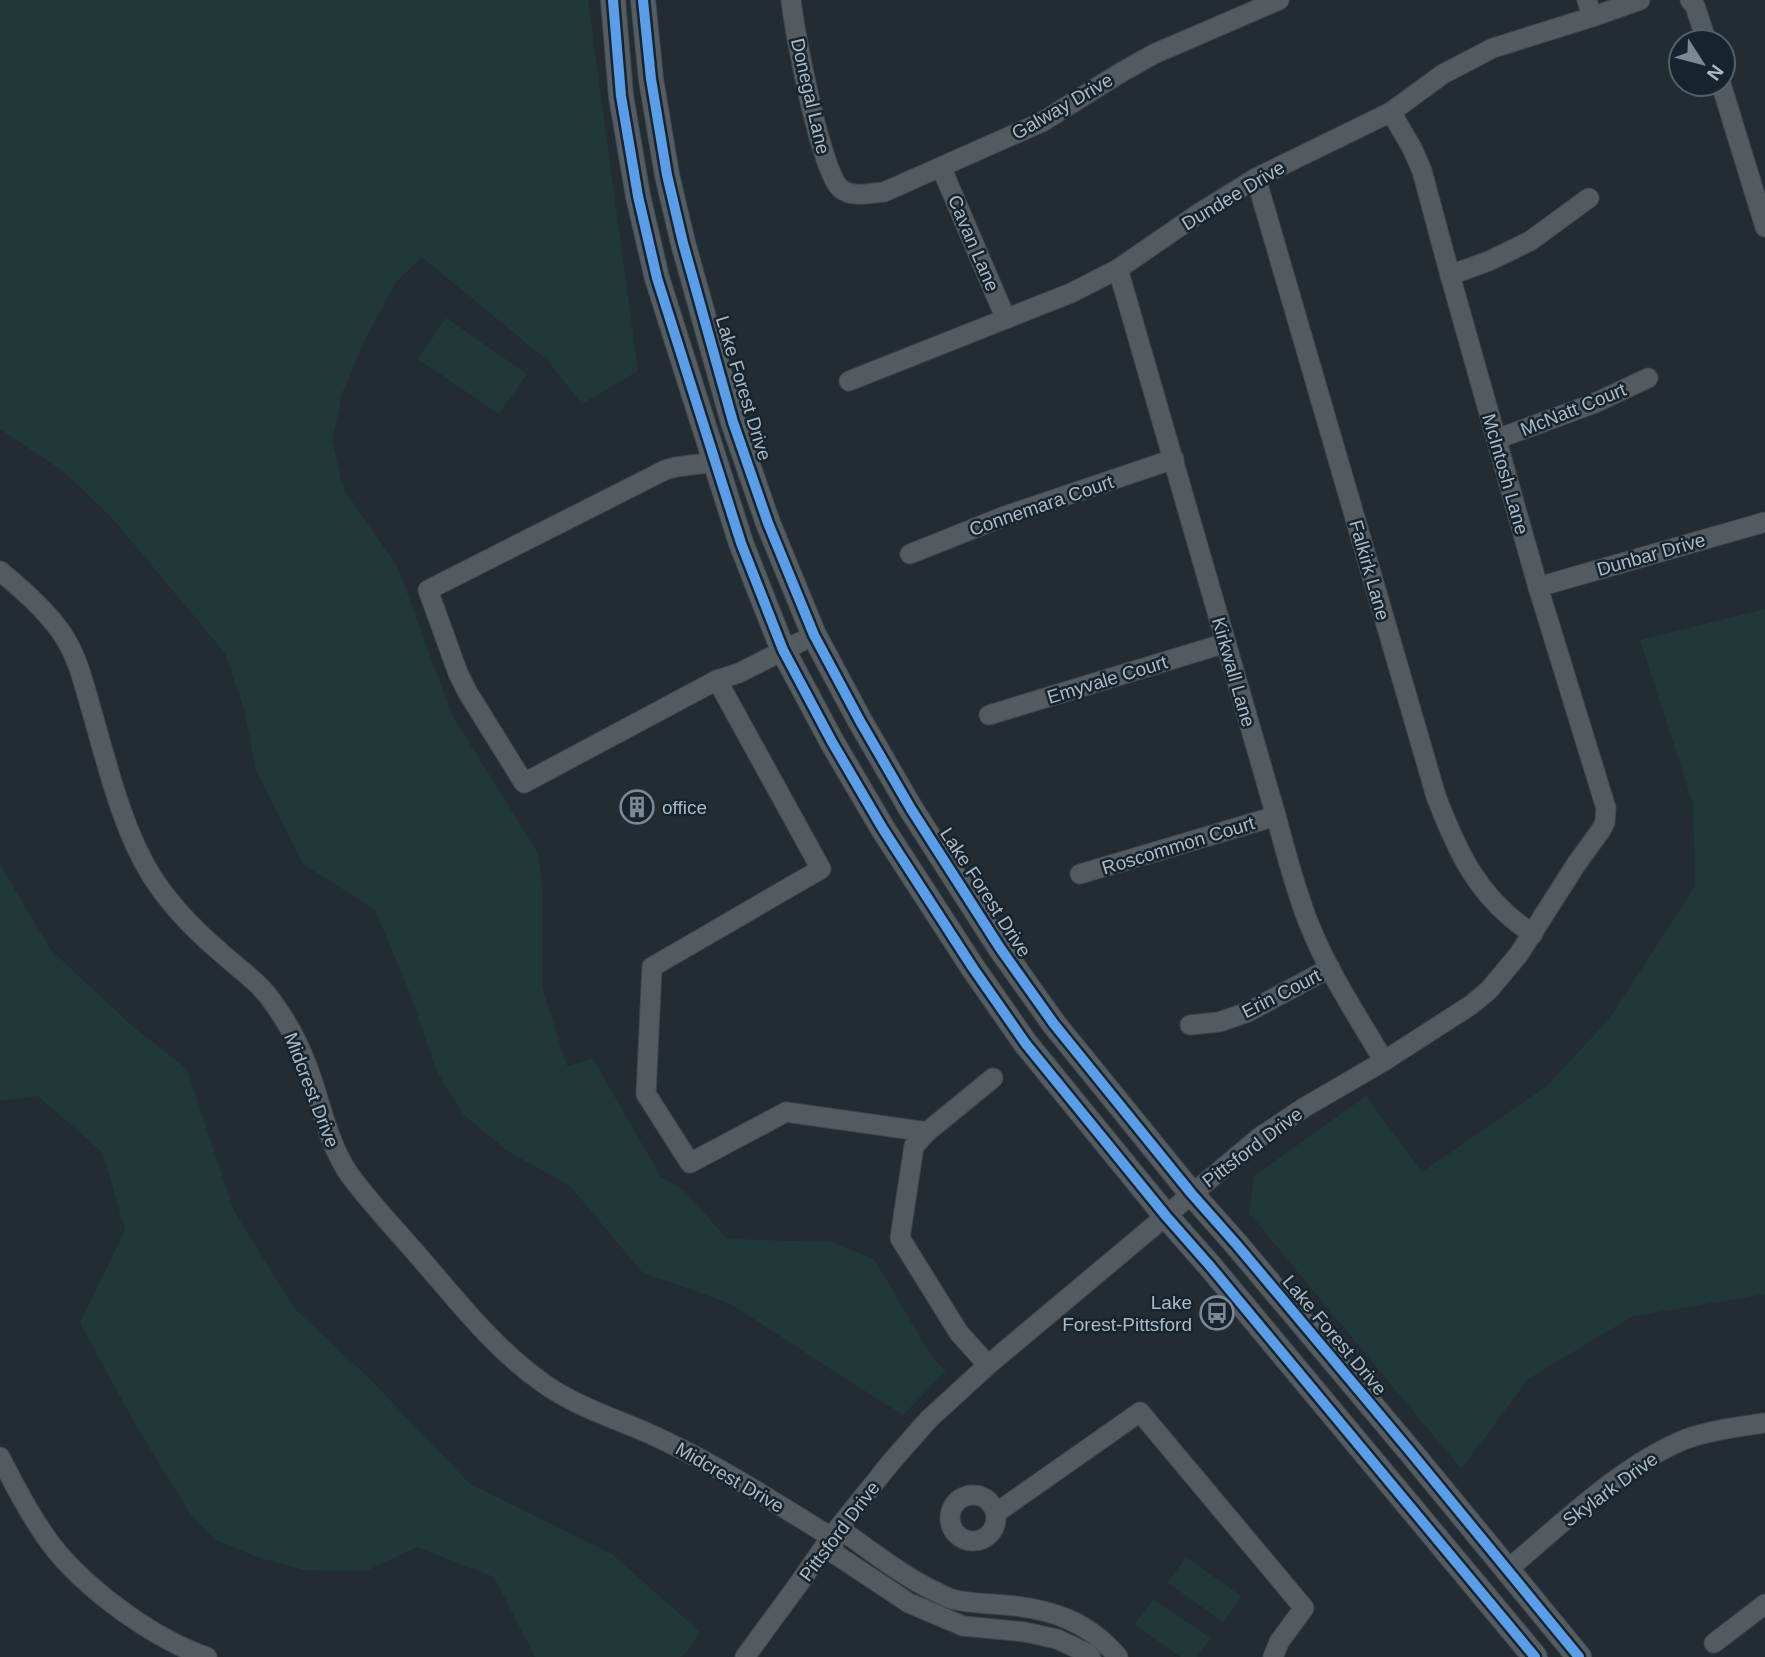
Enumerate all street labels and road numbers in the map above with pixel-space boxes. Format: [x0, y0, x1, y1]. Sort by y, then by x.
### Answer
street label: Donegal Lane [787, 36, 834, 156]
street label: Galway Drive [1008, 69, 1116, 144]
street label: Dundee Drive [1178, 157, 1288, 234]
street label: Cavan Lane [944, 192, 1003, 294]
street label: Lake Forest Drive [712, 313, 775, 463]
street label: McNatt Court [1517, 378, 1630, 440]
street label: McIntosh Lane [1478, 411, 1533, 537]
street label: Connemara Court [966, 471, 1117, 540]
street label: Falkirk Lane [1345, 517, 1394, 623]
street label: Dunbar Drive [1594, 529, 1708, 580]
street label: Kirkwall Lane [1208, 615, 1259, 729]
street label: Emyvale Court [1044, 651, 1170, 708]
street label: Roscommon Court [1099, 812, 1258, 879]
street label: Lake Forest Drive [936, 824, 1035, 961]
street label: Erin Court [1238, 964, 1325, 1022]
street label: Midcrest Drive [280, 1030, 343, 1151]
street label: Pittsford Drive [1198, 1103, 1306, 1192]
street label: Lake Forest Drive [1278, 1271, 1391, 1400]
street label: Midcrest Drive [672, 1438, 788, 1517]
street label: Skylark Drive [1559, 1448, 1662, 1531]
street label: Pittsford Drive [795, 1477, 884, 1585]

